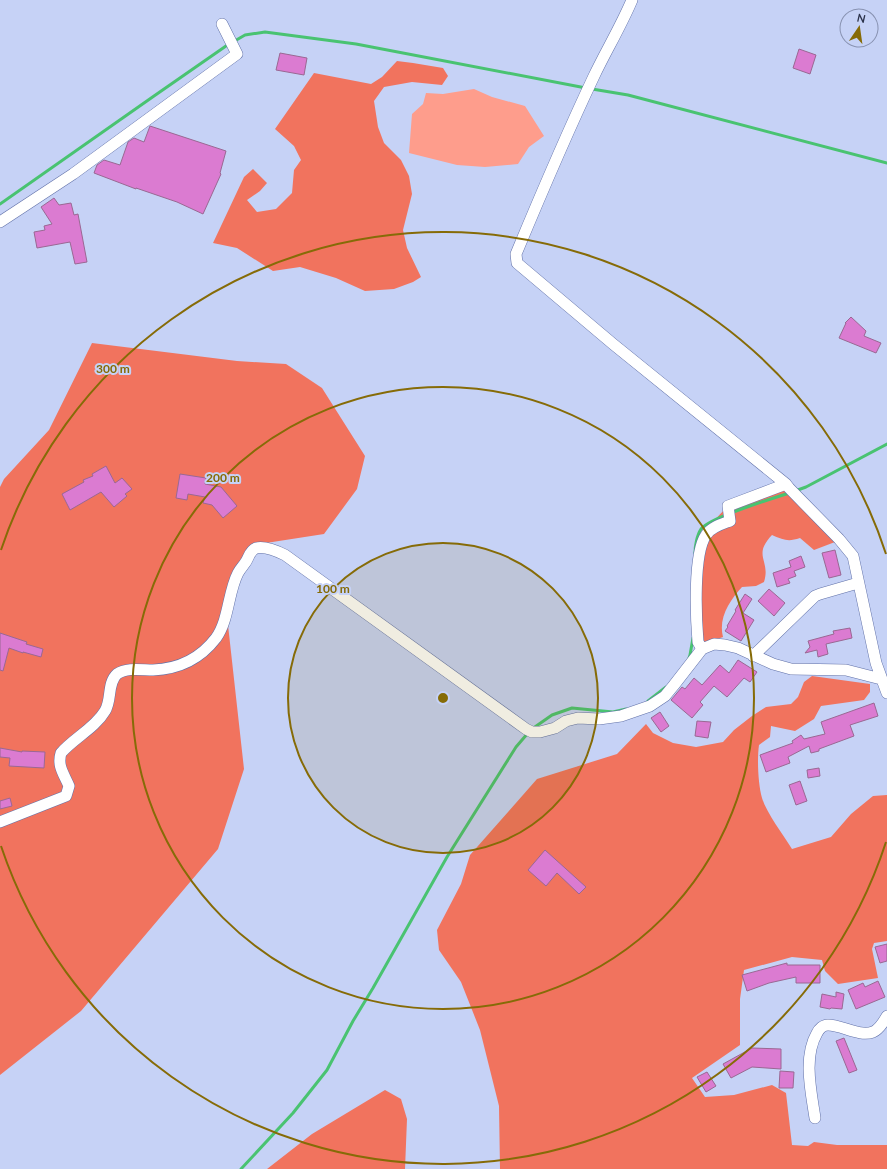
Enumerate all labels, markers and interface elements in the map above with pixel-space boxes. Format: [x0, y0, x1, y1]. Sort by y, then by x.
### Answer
north arrow [839, 8, 879, 48]
text: N [856, 10, 867, 25]
text: 300 m [96, 361, 130, 376]
text: 200 m [206, 470, 240, 485]
text: 100 m [316, 581, 350, 596]
centre of rings [436, 691, 450, 705]

